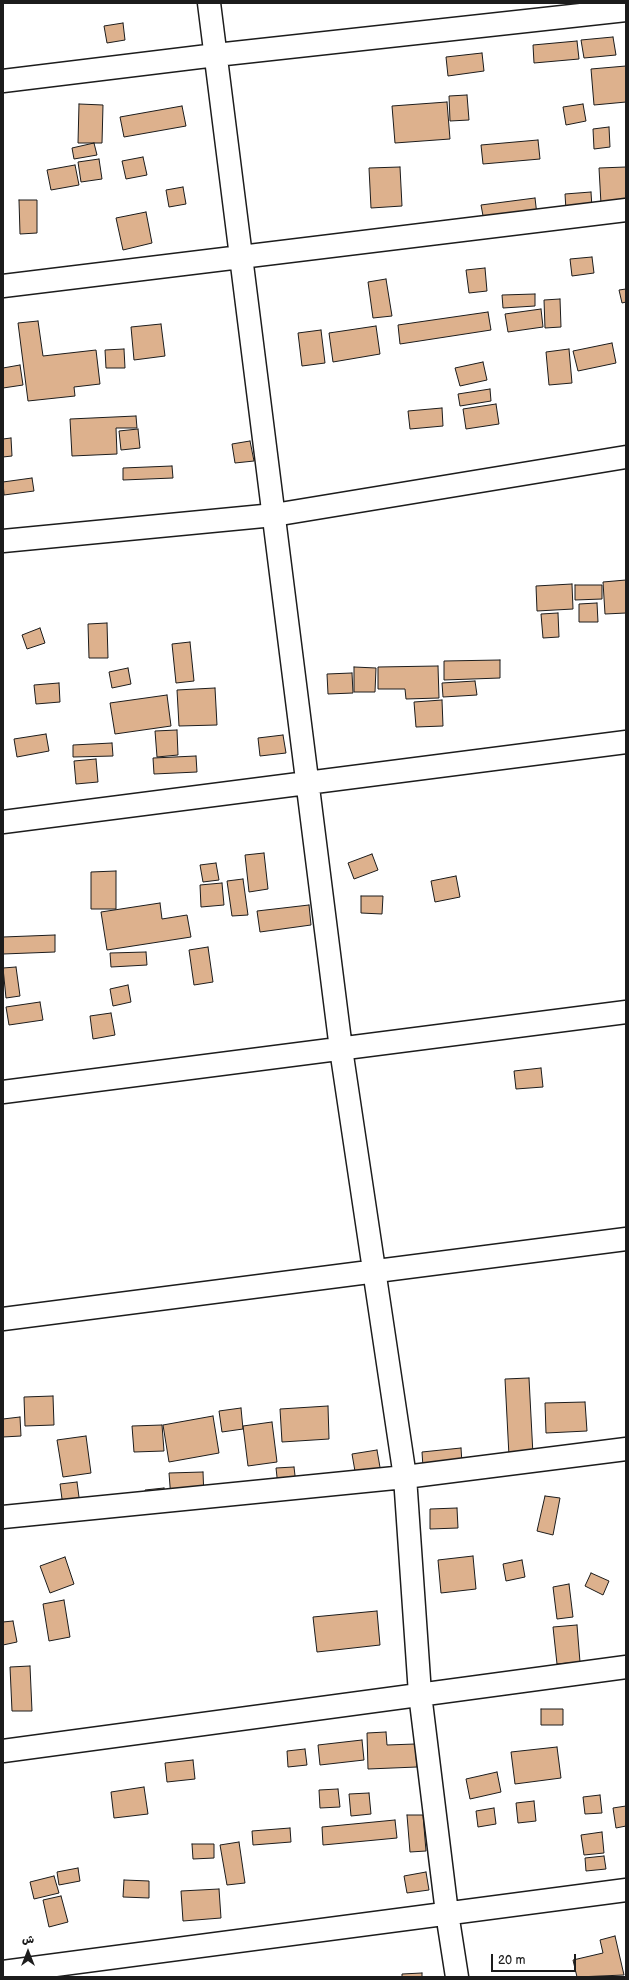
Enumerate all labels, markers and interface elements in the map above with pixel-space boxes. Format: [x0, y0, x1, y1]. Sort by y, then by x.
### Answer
north arrow [8, 1932, 48, 1972]
text: ش [22, 1933, 34, 1946]
scale bar [493, 1946, 578, 1972]
text: 20 m [498, 1953, 525, 1968]

